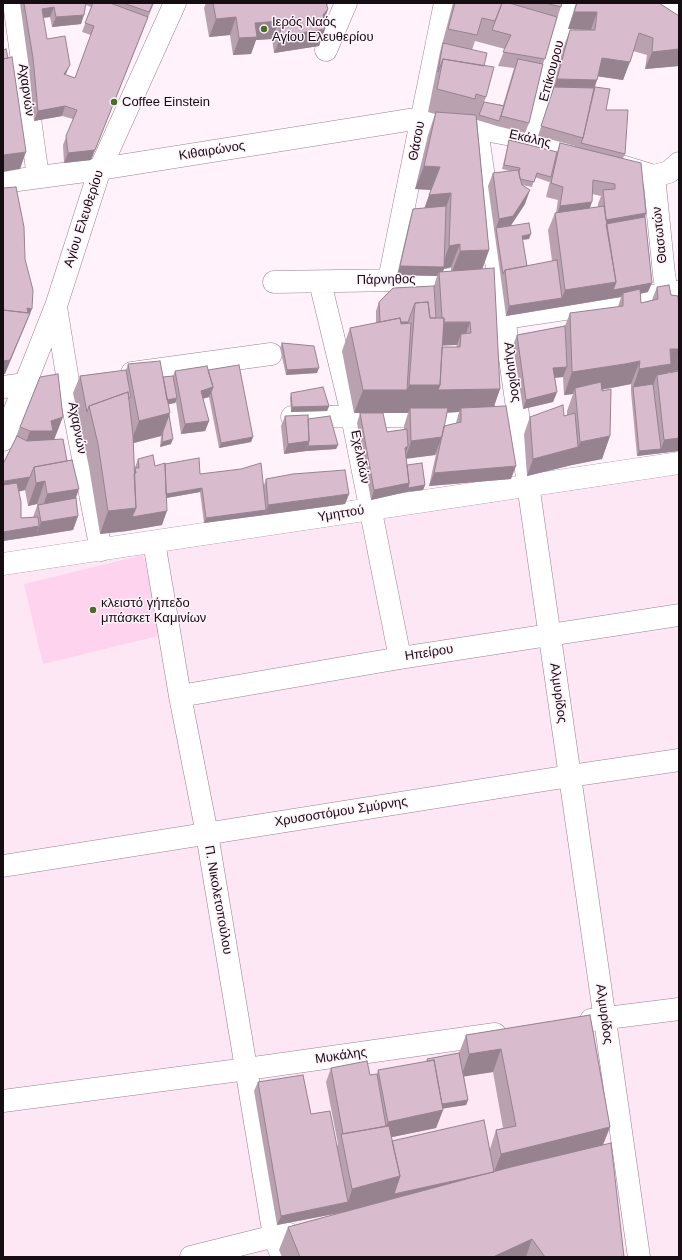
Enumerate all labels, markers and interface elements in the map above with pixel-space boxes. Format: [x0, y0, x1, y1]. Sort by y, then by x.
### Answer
place label: Ιερός Ναός Αγίου Ελευθερίου [272, 14, 373, 45]
marker: Ιερός Ναός Αγίου Ελευθερίου [259, 24, 269, 34]
street label: Επίκουρου [536, 39, 568, 103]
street label: Αχαρνών [15, 63, 37, 117]
place label: Coffee Einstein [122, 94, 210, 110]
marker: Coffee Einstein [109, 97, 119, 107]
street label: Θάσου [406, 120, 428, 162]
street label: Εκάλης [508, 127, 552, 151]
street label: Κιθαιρώνος [178, 138, 246, 164]
street label: Αγίου Ελευθερίου [61, 168, 107, 270]
street label: Θασωτών [649, 206, 671, 264]
street label: Πάρνηθος [356, 272, 416, 288]
street label: Αλμυρίδος [500, 341, 524, 403]
street label: Αχαρνών [64, 401, 90, 455]
street label: Εχελιδών [347, 429, 373, 485]
street label: Υμηττού [317, 503, 365, 525]
place label: κλειστό γήπεδο μπάσκετ Καμινίων [101, 595, 206, 626]
marker: κλειστό γήπεδο μπάσκετ Καμινίων [88, 605, 98, 615]
street label: Ηπείρου [404, 641, 454, 665]
street label: Αλμυρίδος [546, 662, 570, 724]
street label: Χρυσοστόμου Σμύρνης [273, 794, 409, 830]
street label: Π. Νικολετοπούλου [201, 844, 235, 956]
street label: Αλμυρίδος [592, 983, 616, 1045]
street label: Μυκάλης [314, 1045, 368, 1067]

